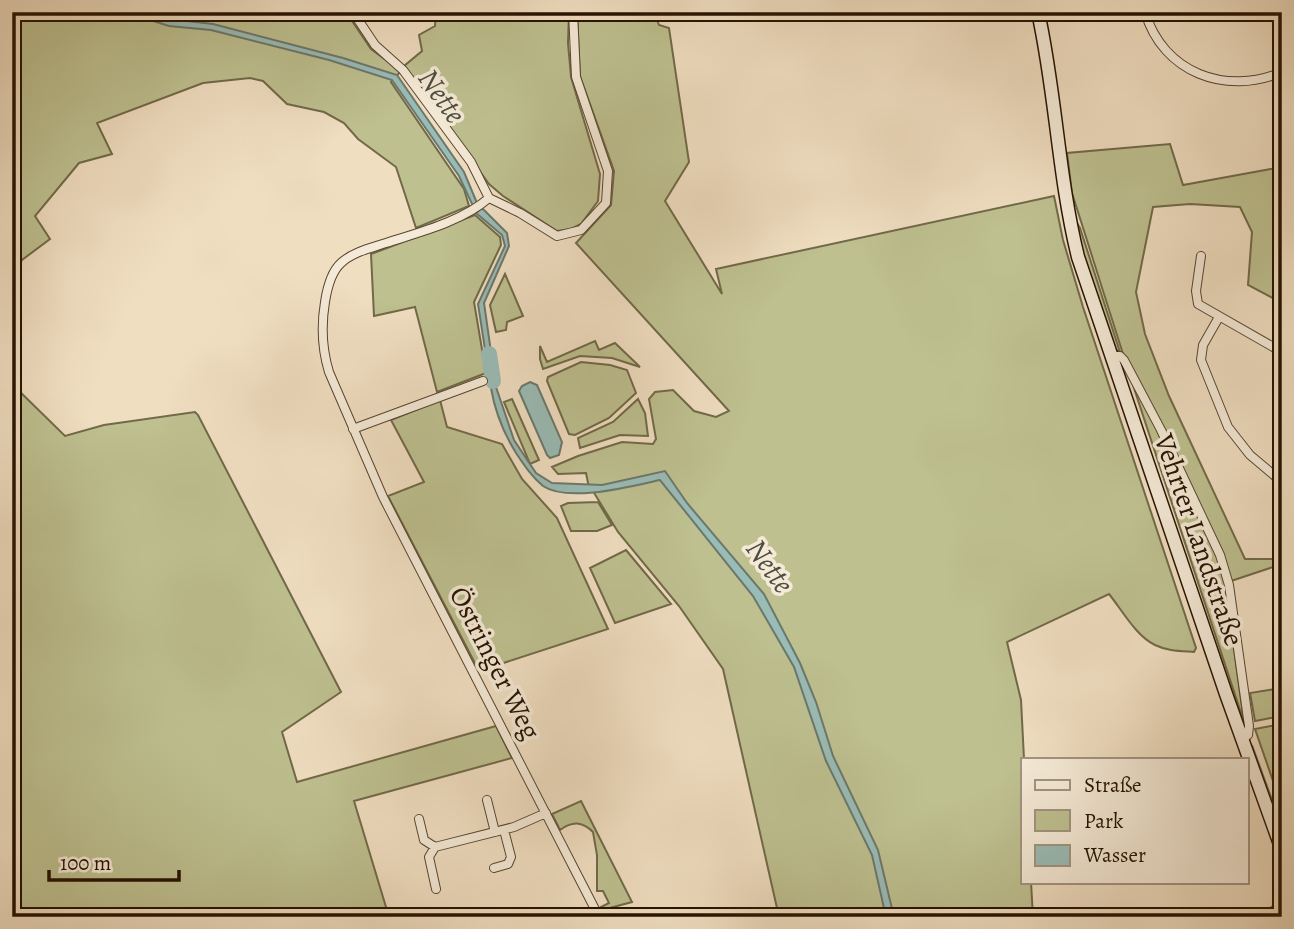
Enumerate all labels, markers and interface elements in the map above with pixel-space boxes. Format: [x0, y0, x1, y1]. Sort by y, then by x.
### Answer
water label: Nette [409, 61, 475, 132]
street label: Vehrter Landstraße [1145, 428, 1253, 651]
water label: Nette [737, 531, 803, 602]
street label: Östringer Weg [440, 580, 550, 746]
legend [1021, 758, 1248, 884]
text: Straße [1084, 771, 1142, 799]
text: Park [1084, 807, 1124, 835]
scale bar [49, 838, 178, 882]
text: Wasser [1083, 841, 1146, 869]
text: 100 m [60, 849, 111, 877]

